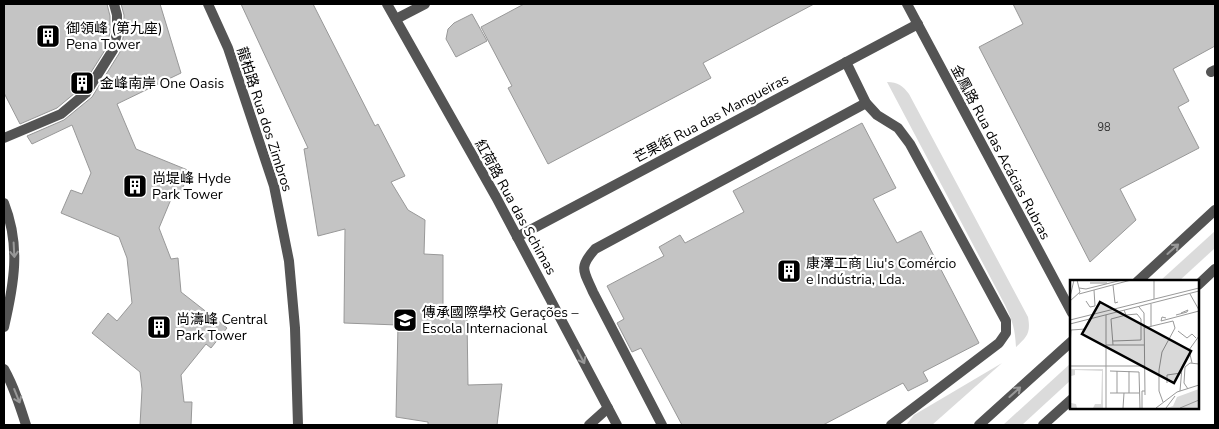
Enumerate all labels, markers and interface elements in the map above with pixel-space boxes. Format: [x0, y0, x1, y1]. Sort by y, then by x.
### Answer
place label: 御領峰 (第九座) Pena Tower [66, 19, 162, 54]
building icon: 御領峰 (第九座) Pena Tower [35, 23, 61, 49]
street label: 龍柏路 Rua dos Zimbros [232, 44, 297, 194]
street label: 金鳳路 Rua das Acácias Rubras [946, 61, 1055, 243]
street label: 芒果街 Rua das Mangueiras [630, 69, 792, 167]
building icon: 金峰南岸 One Oasis [69, 70, 95, 96]
place label: 金峰南岸 One Oasis [100, 74, 224, 93]
house number: 98 [1097, 120, 1111, 135]
street label: 紅荷路 Rua das Schimas [470, 136, 561, 279]
place label: 尚堤峰 Hyde Park Tower [152, 169, 231, 204]
building icon: 尚堤峰 Hyde Park Tower [122, 173, 148, 199]
one-way arrow [9, 242, 18, 258]
one-way arrow [1166, 243, 1179, 255]
place label: 康澤工商 Liu's Comércio e Indústria, Lda. [806, 254, 957, 289]
building icon: 康澤工商 Liu's Comércio e Indústria, Lda. [776, 258, 802, 284]
inset map [1070, 280, 1199, 409]
place label: 傳承國際學校 Gerações – Escola Internacional [422, 303, 578, 338]
school or university icon: 傳承國際學校 Gerações – Escola Internacional [392, 307, 418, 333]
place label: 尚濤峰 Central Park Tower [176, 310, 268, 345]
building icon: 尚濤峰 Central Park Tower [146, 314, 172, 340]
one-way arrow [577, 349, 586, 364]
one-way arrow [1009, 387, 1022, 398]
one-way arrow [13, 388, 22, 403]

